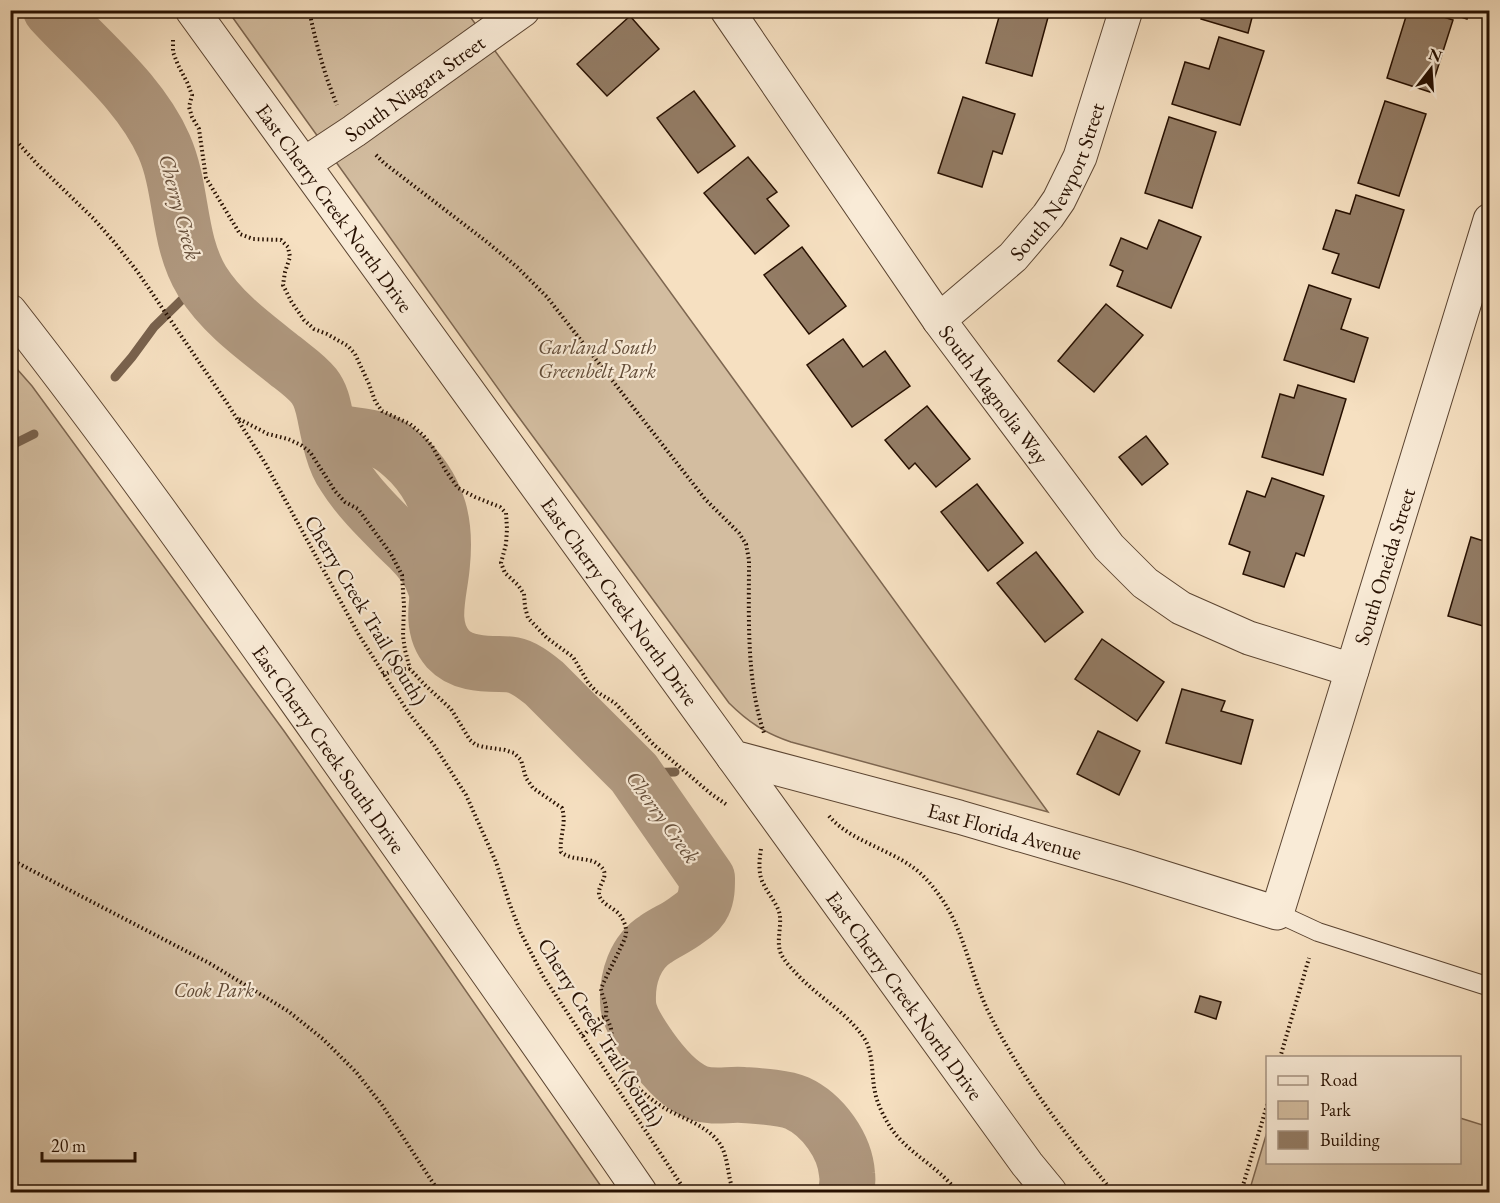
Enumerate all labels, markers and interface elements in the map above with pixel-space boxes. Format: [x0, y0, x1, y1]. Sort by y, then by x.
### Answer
street label: South Niagara Street [339, 28, 490, 147]
north arrow [1401, 39, 1461, 99]
text: N [1426, 43, 1445, 67]
street label: East Cherry Creek North Drive [250, 98, 420, 317]
street label: South Newport Street [1003, 99, 1110, 266]
water label: Cherry Creek [152, 151, 208, 263]
street label: South Magnolia Way [933, 319, 1056, 470]
park label: Garland South Greenbelt Park [538, 333, 656, 384]
street label: South Oneida Street [1347, 484, 1421, 648]
street label: East Cherry Creek North Drive [535, 491, 705, 711]
street label: Cherry Creek Trail (South) [299, 510, 433, 710]
street label: East Cherry Creek South Drive [247, 639, 412, 858]
water label: Cherry Creek [619, 764, 707, 870]
street label: East Florida Avenue [925, 796, 1085, 866]
street label: East Cherry Creek North Drive [821, 885, 990, 1105]
street label: Cherry Creek Trail (South) [532, 933, 670, 1131]
park label: Cook Park [174, 976, 255, 1003]
legend [1266, 1056, 1461, 1164]
text: Road [1320, 1068, 1359, 1091]
text: Park [1320, 1098, 1351, 1121]
scale bar [42, 1125, 135, 1163]
text: Building [1320, 1128, 1380, 1151]
text: 20 m [51, 1134, 86, 1157]

